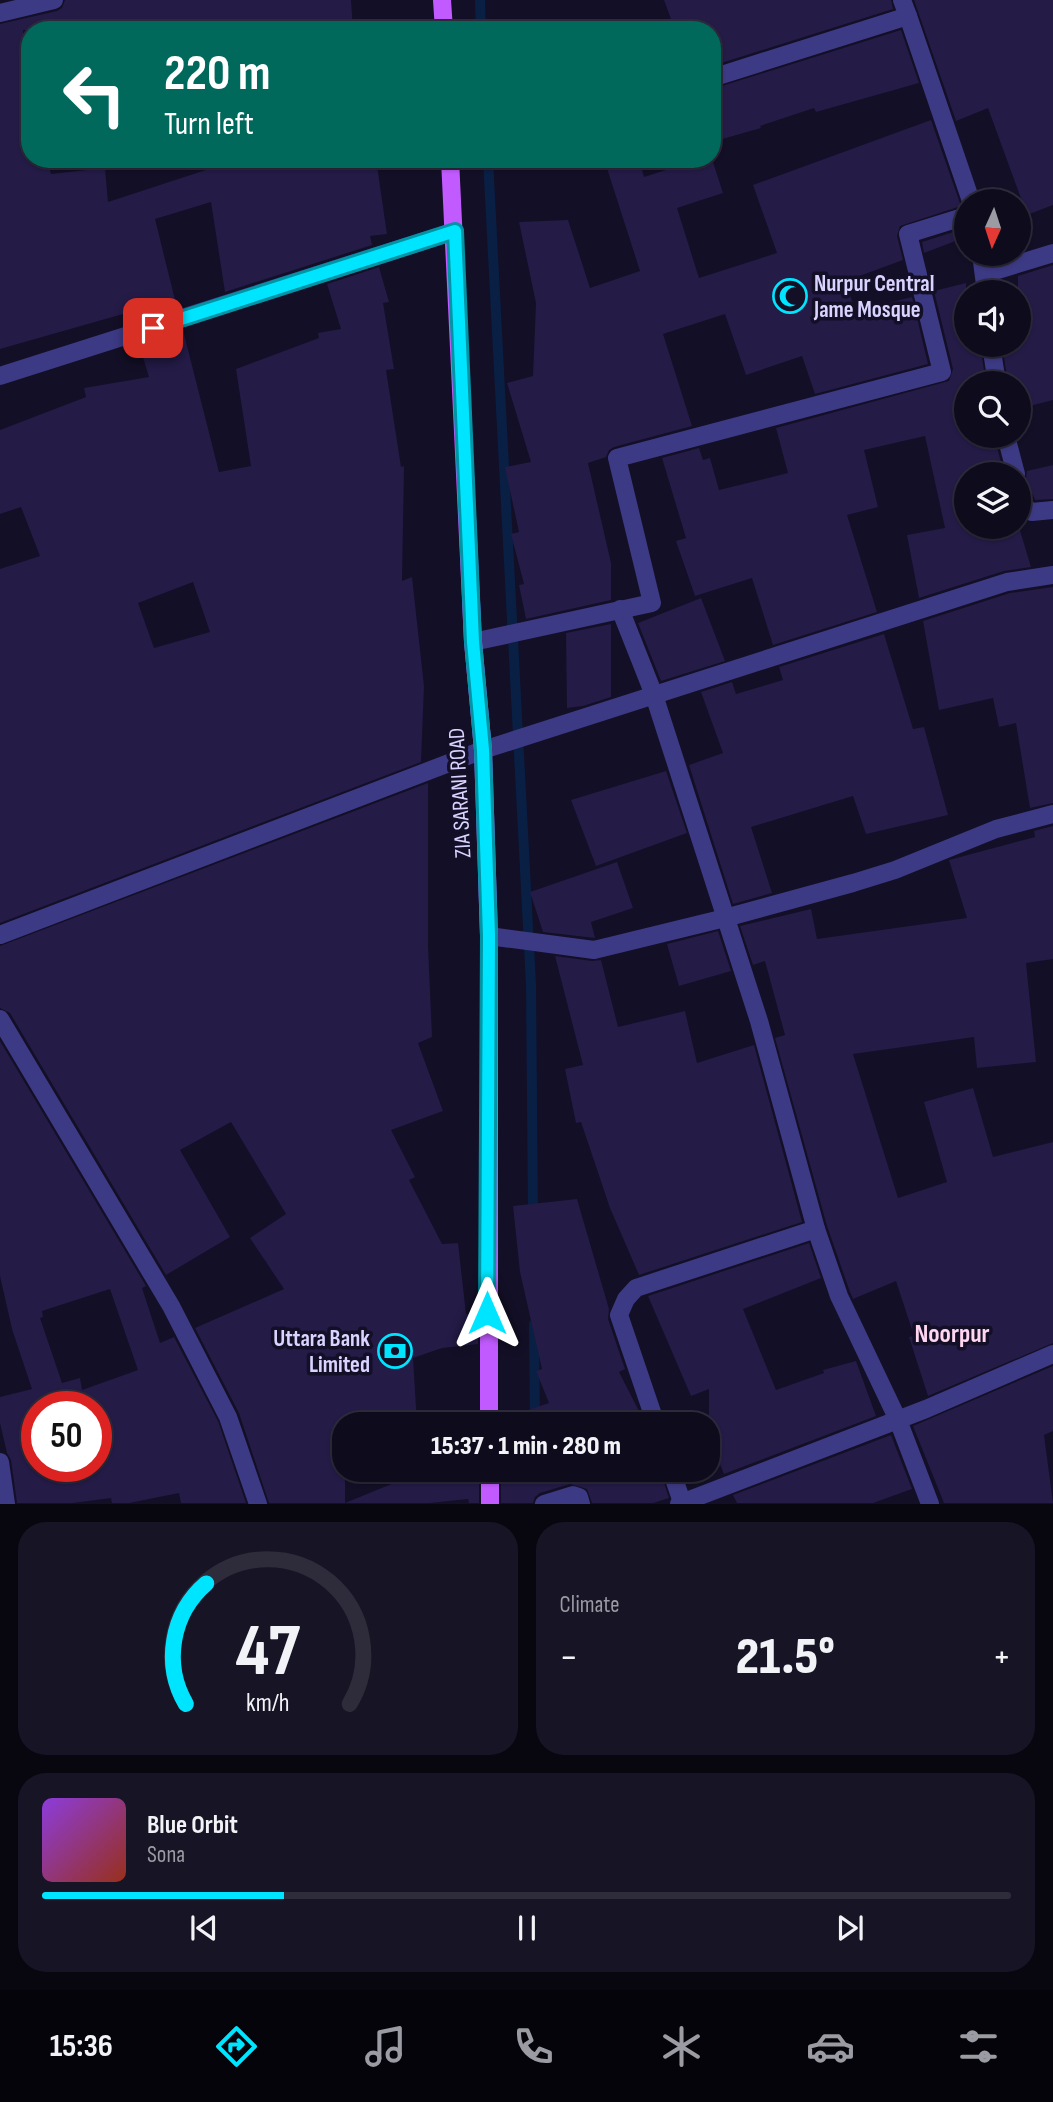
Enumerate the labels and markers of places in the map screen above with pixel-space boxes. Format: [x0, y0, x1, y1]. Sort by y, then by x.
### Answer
place label: Nurpur Central Jame Mosque [813, 270, 934, 324]
mosque icon: Nurpur Central Jame Mosque [771, 277, 809, 315]
pin [123, 298, 183, 358]
place label: Uttara Bank Limited [273, 1325, 370, 1379]
bank icon: Uttara Bank Limited [376, 1332, 414, 1370]

